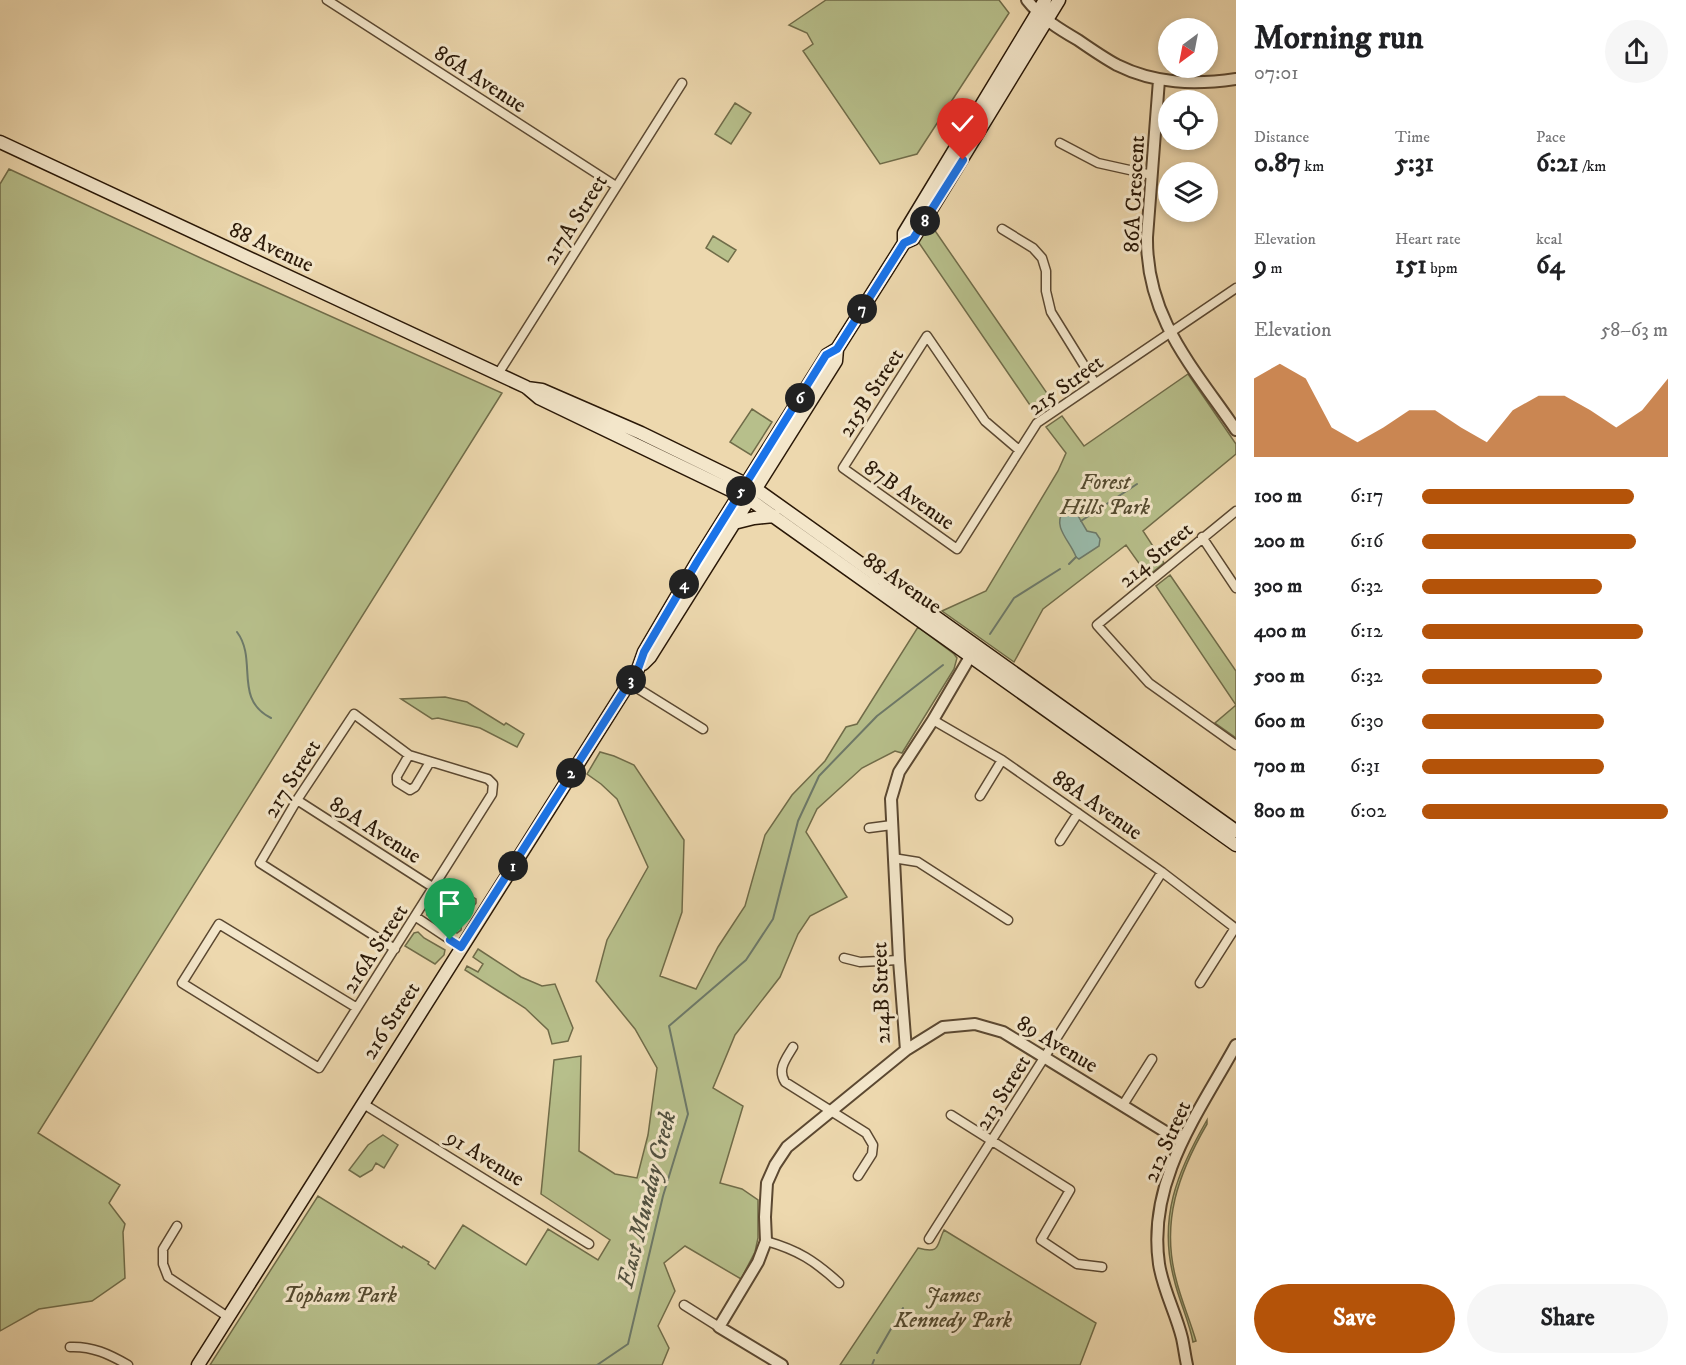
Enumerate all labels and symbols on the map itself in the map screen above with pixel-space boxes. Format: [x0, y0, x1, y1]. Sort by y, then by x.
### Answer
north arrow [1158, 18, 1218, 78]
street label: 86A Avenue [429, 39, 531, 119]
pin [937, 98, 988, 160]
street label: 86A Crescent [1118, 135, 1151, 253]
street label: 217A Street [537, 170, 614, 270]
pin: 8 [910, 206, 940, 236]
street label: 88 Avenue [225, 216, 318, 279]
pin: 7 [847, 294, 877, 324]
street label: 215B Street [833, 343, 910, 442]
street label: 215 Street [1023, 349, 1109, 422]
pin: 6 [785, 383, 815, 413]
street label: 87B Avenue [859, 454, 960, 536]
park label: Forest Hills Park [1059, 469, 1151, 521]
pin: 5 [726, 476, 756, 506]
street label: 214 Street [1113, 516, 1198, 594]
street label: 88 Avenue [857, 546, 947, 620]
pin: 4 [669, 569, 699, 599]
pin: 3 [616, 665, 646, 695]
street label: 217 Street [258, 735, 327, 823]
pin: 2 [556, 758, 586, 788]
street label: 88A Avenue [1047, 764, 1148, 846]
street label: 89A Avenue [324, 791, 426, 870]
pin: 1 [498, 851, 528, 881]
pin [424, 878, 475, 940]
street label: 216A Street [336, 899, 414, 999]
street label: 214B Street [866, 941, 897, 1045]
street label: 216 Street [356, 977, 426, 1065]
street label: 89 Avenue [1012, 1010, 1103, 1079]
street label: 213 Street [970, 1050, 1037, 1136]
street label: 212 Street [1137, 1097, 1197, 1187]
water label: East Munday Creek [610, 1108, 683, 1292]
street label: 91 Avenue [440, 1123, 529, 1193]
park label: Topham Park [283, 1282, 398, 1309]
park label: James Kennedy Park [893, 1282, 1013, 1334]

